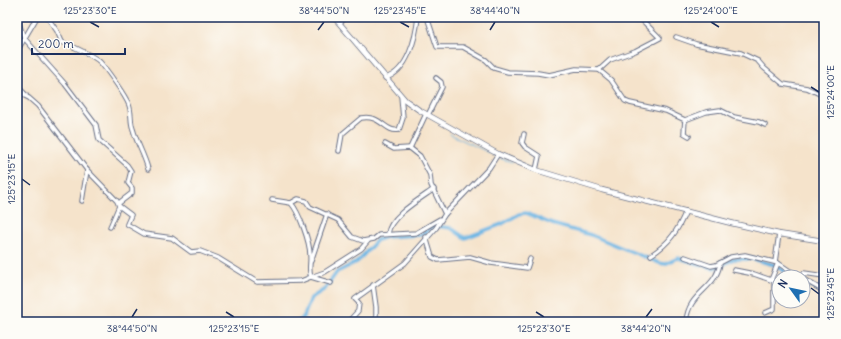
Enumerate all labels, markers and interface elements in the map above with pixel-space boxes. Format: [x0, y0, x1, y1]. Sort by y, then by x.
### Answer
text: 125°23'30"E [63, 4, 117, 17]
text: 38°44'50"N [299, 4, 349, 17]
text: 125°23'45"E [374, 4, 426, 17]
text: 38°44'40"N [470, 4, 520, 17]
text: 125°24'00"E [684, 4, 738, 17]
scale bar [32, 30, 125, 56]
text: 200 m [38, 36, 74, 51]
text: 125°24'00"E [824, 65, 837, 119]
text: 125°23'15"E [5, 154, 18, 204]
text: 125°23'45"E [824, 268, 837, 320]
north arrow [771, 269, 811, 309]
text: N [775, 277, 791, 291]
text: 38°44'50"N [107, 322, 157, 335]
text: 125°23'15"E [209, 322, 259, 335]
text: 125°23'30"E [517, 322, 571, 335]
text: 38°44'20"N [621, 322, 671, 335]

